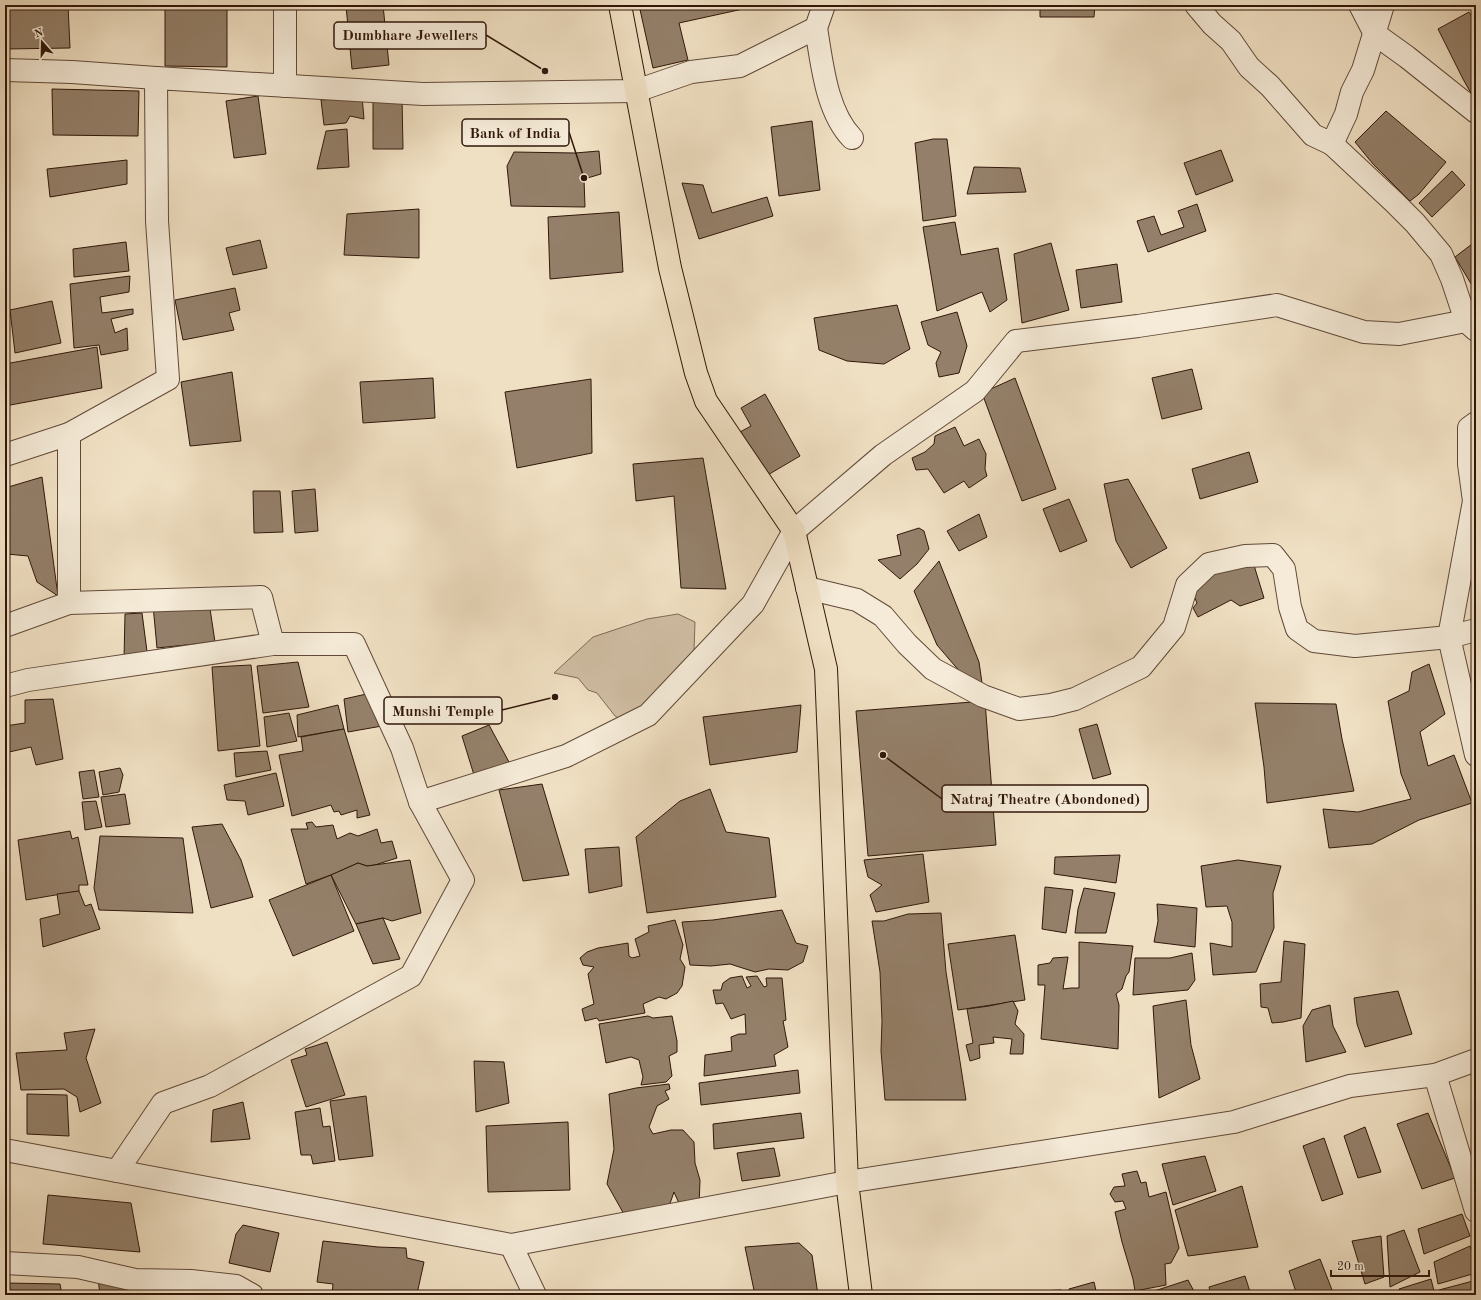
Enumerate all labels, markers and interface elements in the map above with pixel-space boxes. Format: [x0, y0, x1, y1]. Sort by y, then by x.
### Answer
north arrow [22, 22, 62, 62]
callout: Dumbhare Jewellers [334, 22, 486, 49]
text: N [33, 27, 45, 41]
text: Dumbhare Jewellers [342, 29, 478, 44]
callout: Bank of India [462, 119, 569, 146]
text: Bank of India [469, 127, 561, 142]
callout: Munshi Temple [384, 697, 502, 724]
text: Munshi Temple [392, 705, 494, 720]
callout: Natraj Theatre (Abondoned) [942, 785, 1148, 812]
text: Natraj Theatre (Abondoned) [950, 793, 1140, 808]
scale bar [1331, 1252, 1429, 1278]
text: 20 m [1337, 1261, 1364, 1273]

